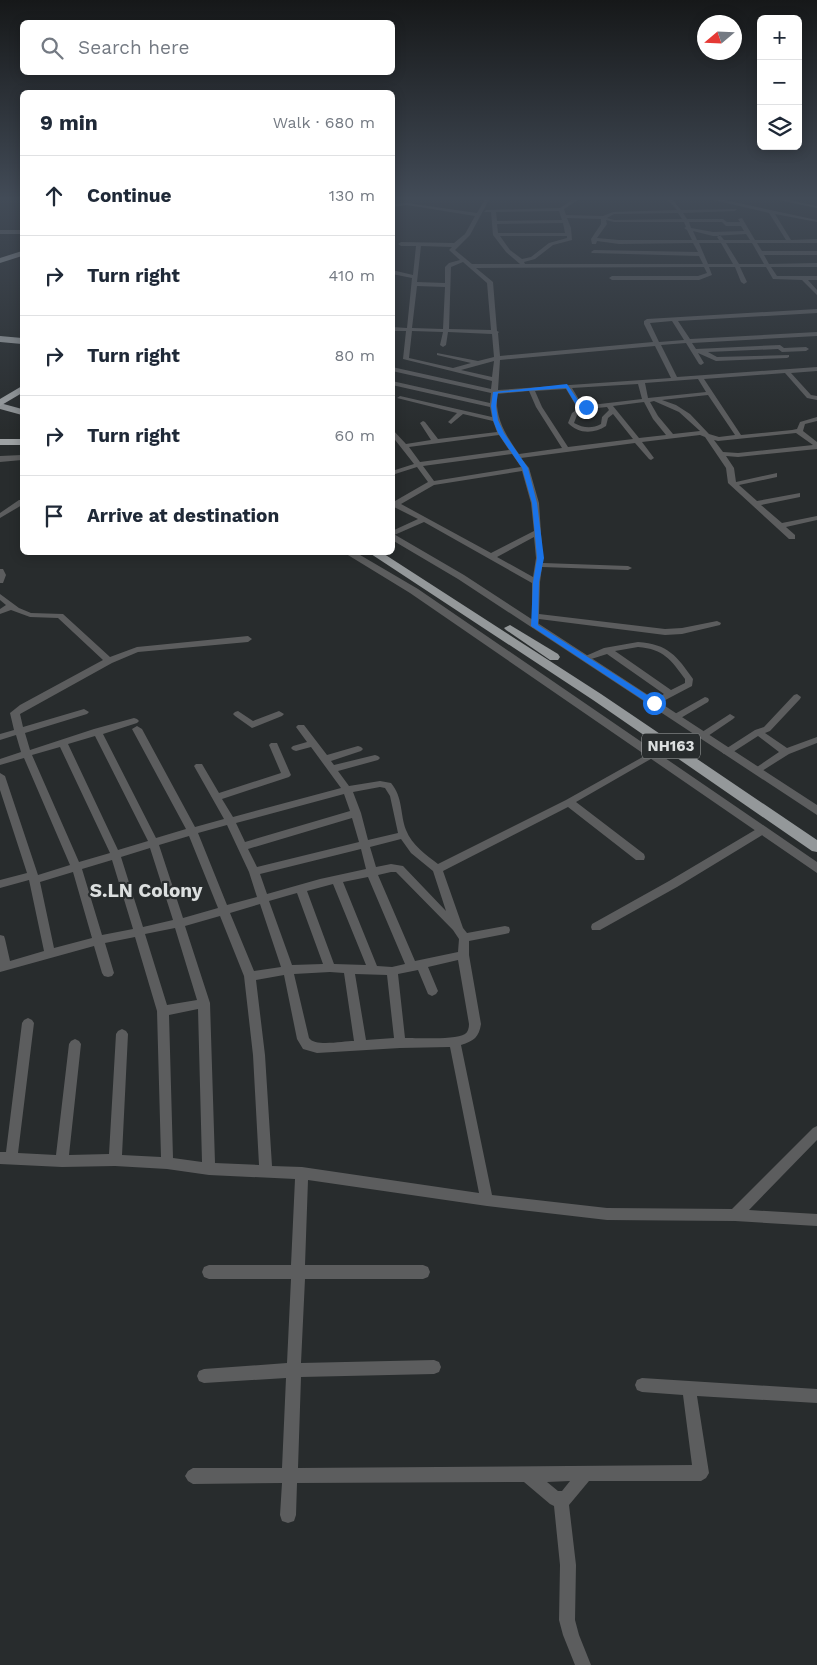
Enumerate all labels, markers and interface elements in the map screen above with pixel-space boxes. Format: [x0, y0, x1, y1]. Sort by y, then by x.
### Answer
north arrow [697, 15, 742, 60]
map controls [757, 15, 802, 150]
button: + [757, 15, 802, 60]
search box [20, 20, 395, 75]
icon: search [38, 34, 66, 62]
text: Search here [78, 36, 189, 59]
button: − [757, 60, 802, 105]
button: layers [757, 105, 802, 150]
text: 9 min [40, 110, 98, 135]
text: Walk · 680 m [273, 113, 375, 132]
icon: ahead [40, 182, 68, 210]
text: Continue [87, 184, 171, 207]
text: 130 m [329, 186, 375, 205]
icon: right [40, 262, 68, 290]
text: Turn right [87, 264, 180, 287]
text: 410 m [329, 266, 375, 285]
icon: right [40, 342, 68, 370]
text: Turn right [87, 344, 180, 367]
text: 80 m [334, 346, 375, 365]
route end [575, 396, 598, 419]
icon: right [40, 422, 68, 450]
text: Turn right [87, 424, 180, 447]
text: 60 m [335, 426, 375, 445]
icon: arrive [40, 502, 68, 530]
text: Arrive at destination [87, 504, 279, 527]
route start [643, 692, 666, 715]
road number: NH163 [642, 734, 700, 758]
district label: S.LN Colony [90, 879, 203, 902]

